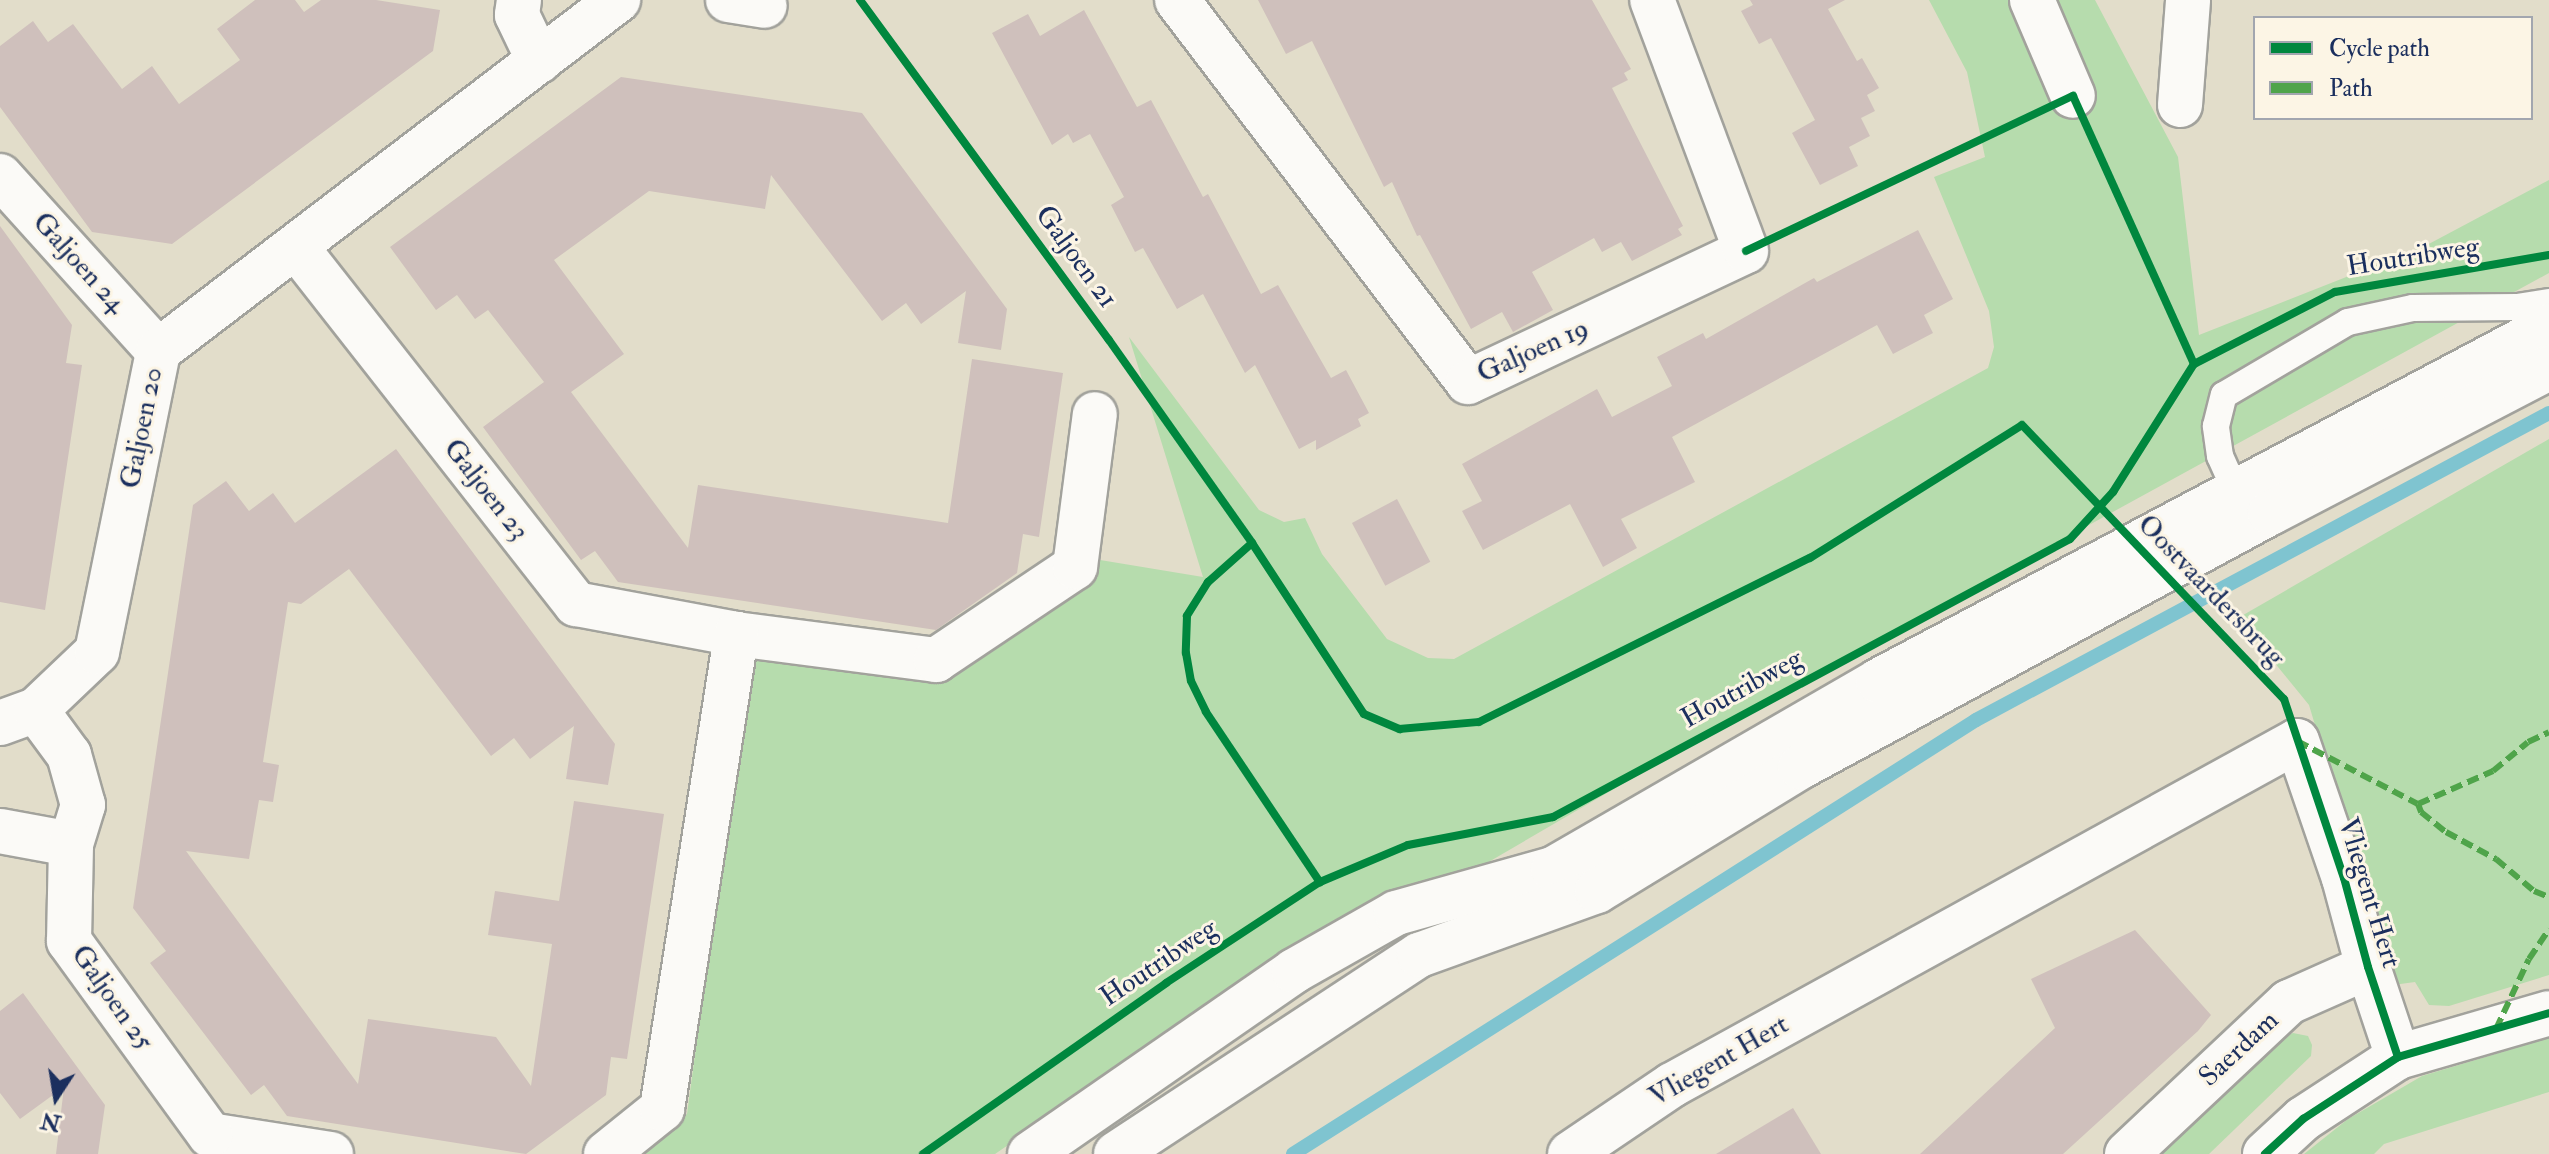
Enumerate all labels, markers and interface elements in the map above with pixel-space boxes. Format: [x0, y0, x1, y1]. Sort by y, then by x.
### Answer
legend [2253, 16, 2533, 120]
text: Cycle path [2329, 33, 2430, 64]
text: Path [2329, 73, 2373, 104]
street label: Galjoen 21 [1028, 199, 1124, 315]
street label: Galjoen 24 [25, 206, 133, 320]
street label: Houtribweg [2344, 230, 2482, 284]
street label: Galjoen 19 [1472, 312, 1594, 390]
street label: Galjoen 20 [114, 365, 170, 491]
street label: Galjoen 23 [436, 433, 536, 547]
street label: Oostvaardersbrug [2130, 508, 2292, 674]
street label: Houtribweg [1676, 642, 1808, 736]
street label: Vliegent Hert [2330, 814, 2408, 972]
street label: Houtribweg [1094, 912, 1224, 1014]
street label: Galjoen 25 [64, 939, 160, 1057]
street label: Saerdam [2192, 1004, 2286, 1094]
street label: Vliegent Hert [1643, 1008, 1795, 1114]
north arrow [16, 1058, 96, 1138]
text: N [38, 1106, 64, 1137]

